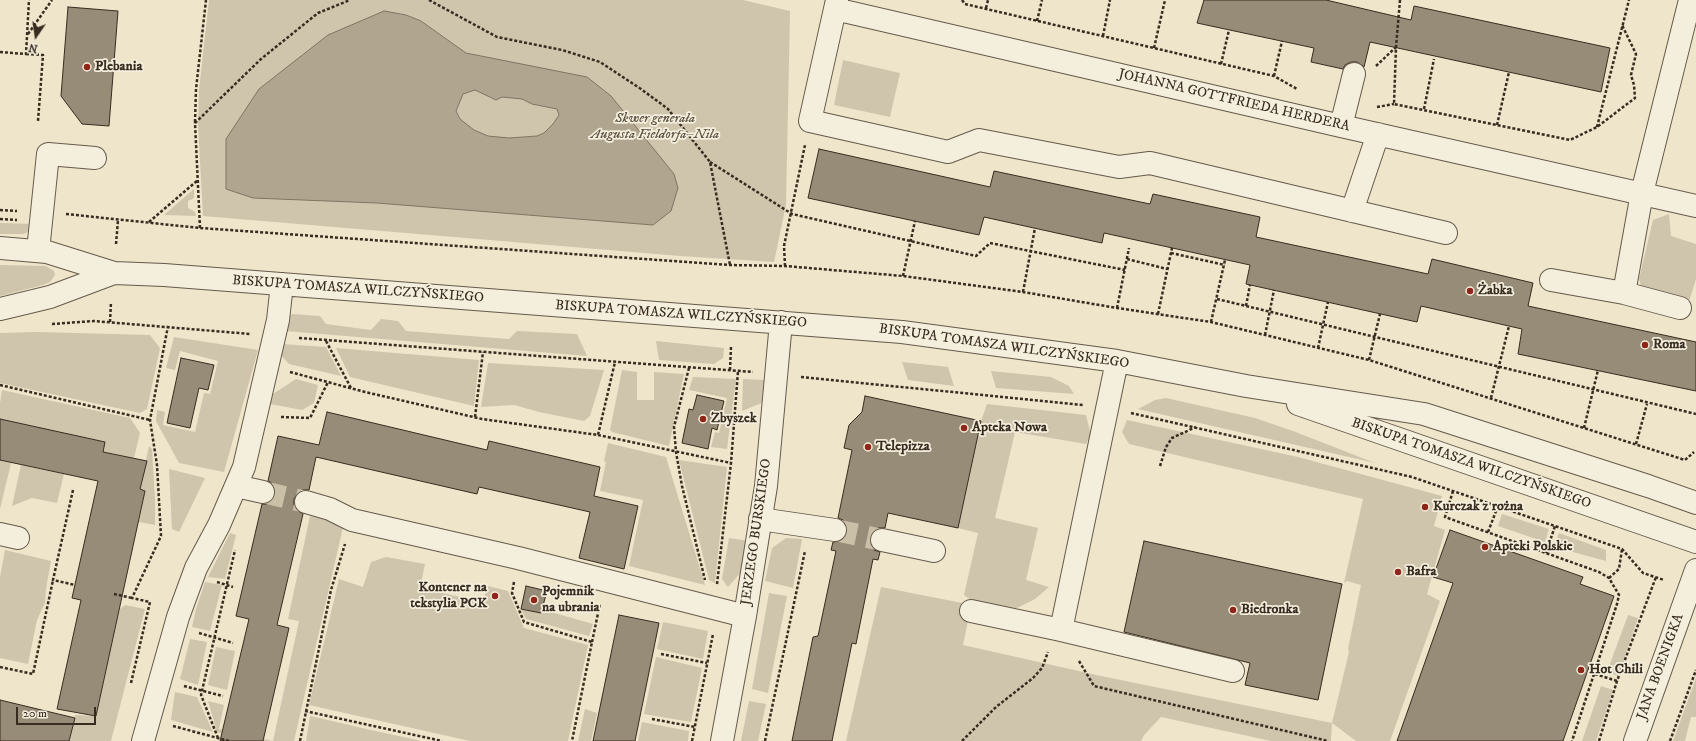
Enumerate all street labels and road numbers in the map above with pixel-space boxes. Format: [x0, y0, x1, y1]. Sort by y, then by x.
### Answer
street label: JOHANNA GOTTFRIEDA HERDERA [1117, 66, 1351, 136]
street label: BISKUPA TOMASZA WILCZYŃSKIEGO [232, 273, 484, 307]
street label: BISKUPA TOMASZA WILCZYŃSKIEGO [555, 298, 807, 332]
street label: BISKUPA TOMASZA WILCZYŃSKIEGO [878, 321, 1130, 373]
street label: BISKUPA TOMASZA WILCZYŃSKIEGO [1349, 415, 1593, 513]
street label: JERZEGO BURSKIEGO [738, 458, 776, 606]
street label: JANA BOENIGKA [1634, 612, 1688, 722]

